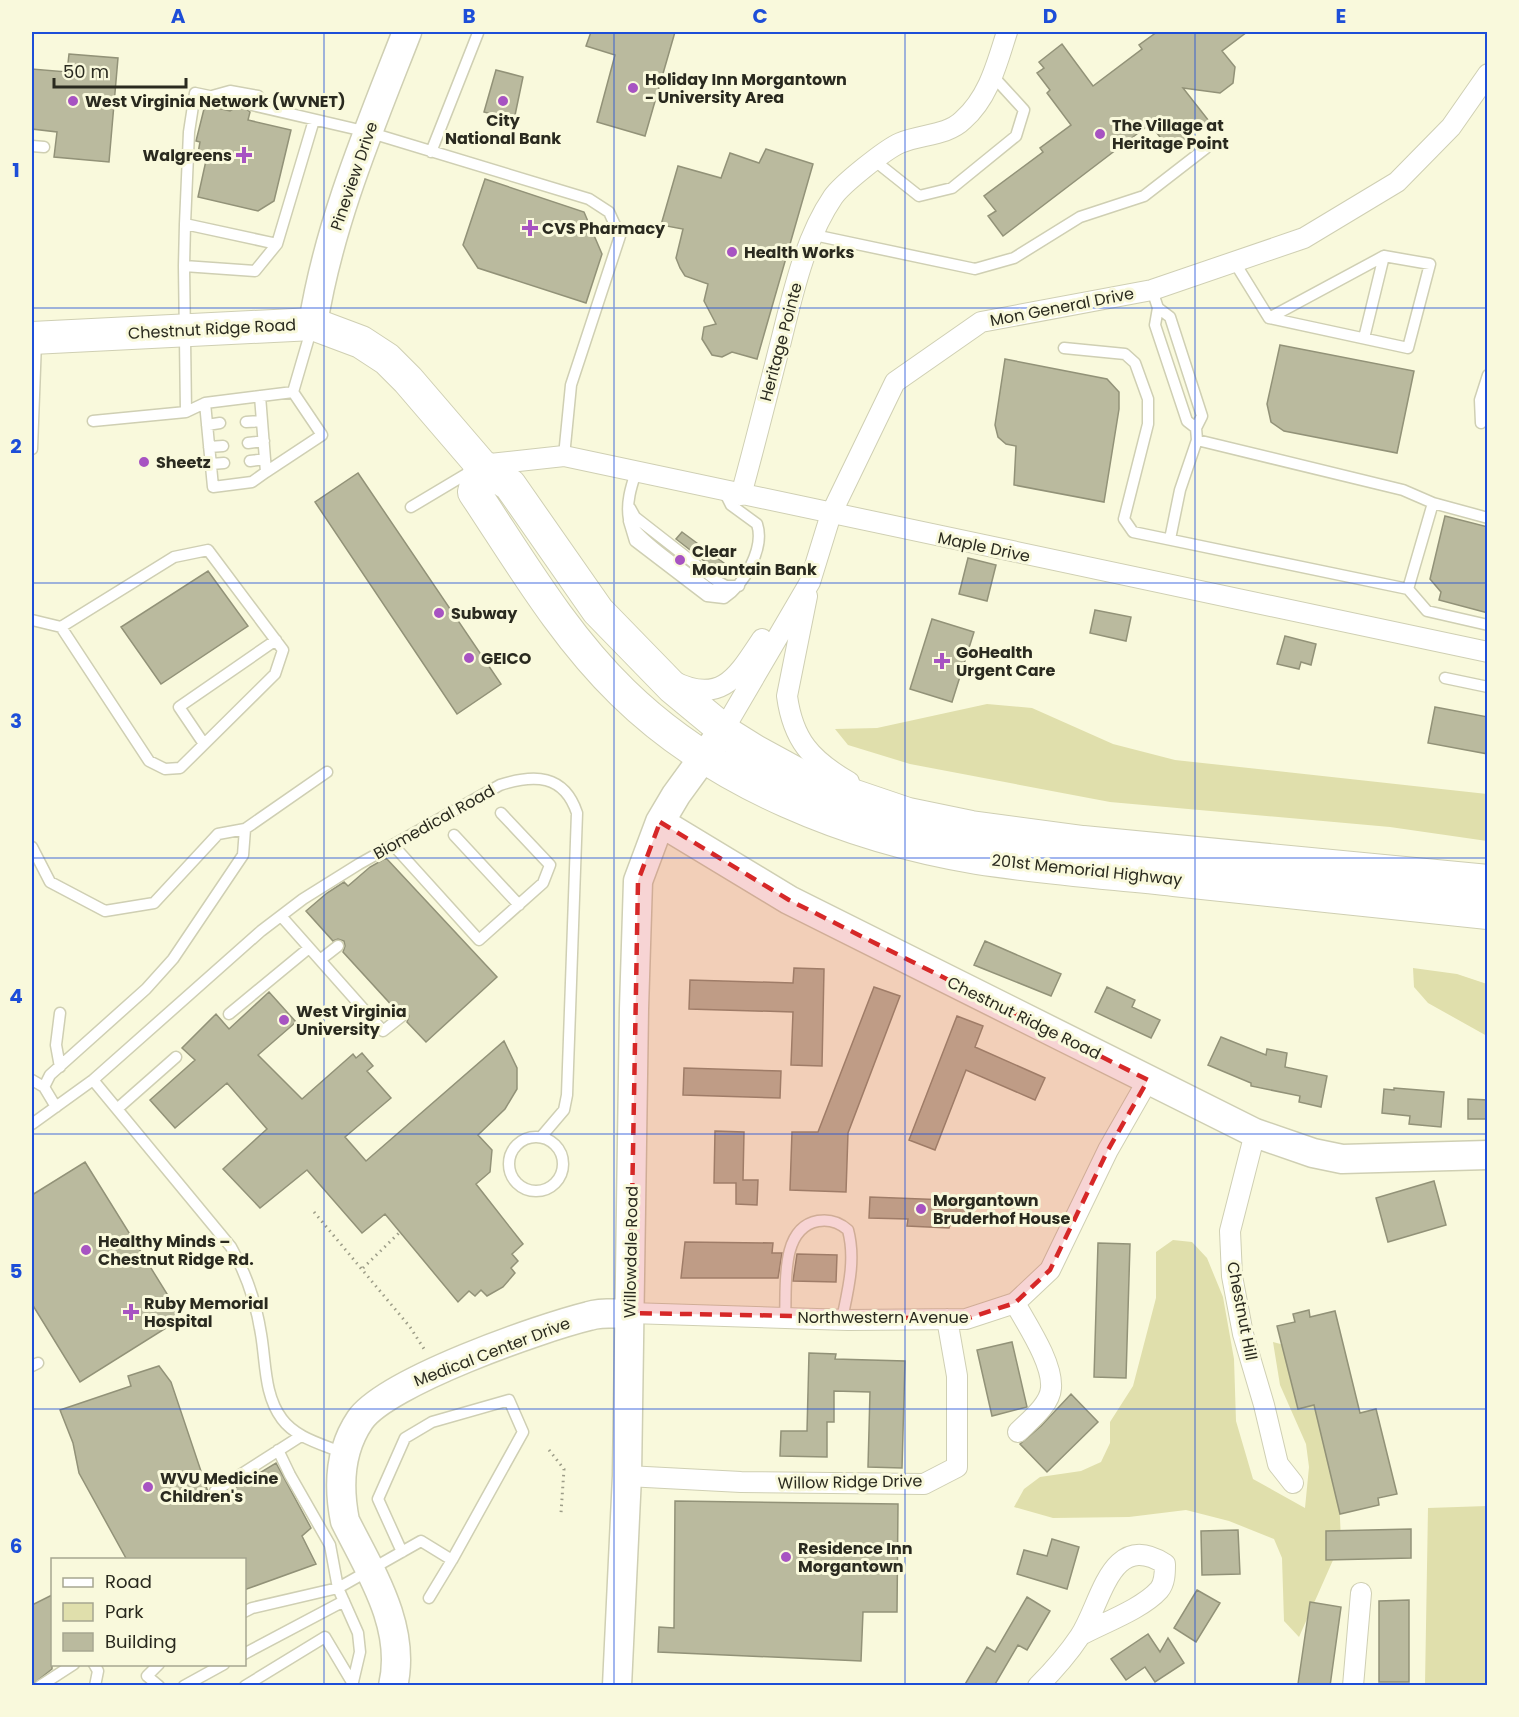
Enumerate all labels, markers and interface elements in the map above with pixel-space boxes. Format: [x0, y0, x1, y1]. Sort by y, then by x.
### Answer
text: A [171, 2, 186, 30]
text: B [462, 2, 476, 30]
text: C [752, 2, 768, 30]
text: D [1043, 2, 1057, 30]
text: E [1336, 2, 1346, 30]
scale bar [54, 51, 186, 89]
text: 50 m [63, 59, 109, 84]
place label: Holiday Inn Morgantown - University Area [645, 68, 847, 109]
marker: Holiday Inn Morgantown - University Area [626, 81, 640, 95]
place label: West Virginia Network (WVNET) [85, 90, 346, 113]
marker: West Virginia Network (WVNET) [66, 94, 80, 108]
marker: City National Bank [496, 94, 510, 108]
place label: City National Bank [445, 109, 561, 150]
place label: The Village at Heritage Point [1112, 114, 1229, 155]
street label: Pineview Drive [325, 118, 383, 233]
marker: The Village at Heritage Point [1093, 127, 1107, 141]
place label: Walgreens [142, 144, 232, 167]
marker: Walgreens [237, 148, 251, 162]
text: 1 [12, 156, 20, 184]
place label: CVS Pharmacy [542, 217, 666, 240]
marker: CVS Pharmacy [523, 221, 537, 235]
place label: Health Works [744, 241, 855, 264]
marker: Health Works [725, 245, 739, 259]
street label: Heritage Pointe [754, 280, 808, 404]
street label: Mon General Drive [988, 282, 1136, 332]
street label: Chestnut Ridge Road [127, 313, 297, 345]
text: 2 [10, 432, 22, 460]
place label: Sheetz [156, 451, 211, 474]
marker: Sheetz [137, 455, 151, 469]
street label: Maple Drive [936, 526, 1032, 568]
place label: Clear Mountain Bank [692, 540, 817, 581]
marker: Clear Mountain Bank [673, 553, 687, 567]
place label: Subway [451, 602, 518, 625]
marker: Subway [432, 606, 446, 620]
place label: GoHealth Urgent Care [956, 641, 1055, 682]
place label: GEICO [481, 647, 532, 670]
marker: GEICO [462, 651, 476, 665]
marker: GoHealth Urgent Care [933, 652, 951, 670]
text: 3 [10, 707, 22, 735]
street label: Biomedical Road [369, 779, 499, 865]
street label: 201st Memorial Highway [991, 849, 1183, 891]
street label: Chestnut Ridge Road [943, 971, 1105, 1065]
text: 4 [9, 982, 23, 1010]
place label: West Virginia University [296, 1000, 407, 1041]
marker: West Virginia University [277, 1013, 291, 1027]
street label: Willowdale Road [618, 1186, 644, 1318]
place label: Morgantown Bruderhof House [933, 1189, 1070, 1230]
marker: Morgantown Bruderhof House [914, 1202, 928, 1216]
place label: Healthy Minds – Chestnut Ridge Rd. [98, 1230, 254, 1271]
marker: Healthy Minds – Chestnut Ridge Rd. [79, 1243, 93, 1257]
text: 5 [10, 1257, 23, 1285]
street label: Chestnut Hill [1221, 1260, 1263, 1362]
place label: Ruby Memorial Hospital [144, 1292, 268, 1333]
marker: Ruby Memorial Hospital [122, 1303, 140, 1321]
street label: Northwestern Avenue [797, 1306, 969, 1329]
street label: Medical Center Drive [410, 1312, 574, 1392]
place label: WVU Medicine Children's [160, 1467, 278, 1508]
street label: Willow Ridge Drive [777, 1469, 923, 1495]
marker: WVU Medicine Children's [141, 1480, 155, 1494]
text: 6 [10, 1532, 22, 1560]
place label: Residence Inn Morgantown [798, 1537, 913, 1578]
marker: Residence Inn Morgantown [779, 1550, 793, 1564]
legend [51, 1558, 246, 1666]
text: Road [105, 1569, 152, 1594]
text: Park [105, 1599, 144, 1624]
text: Building [105, 1629, 177, 1654]

